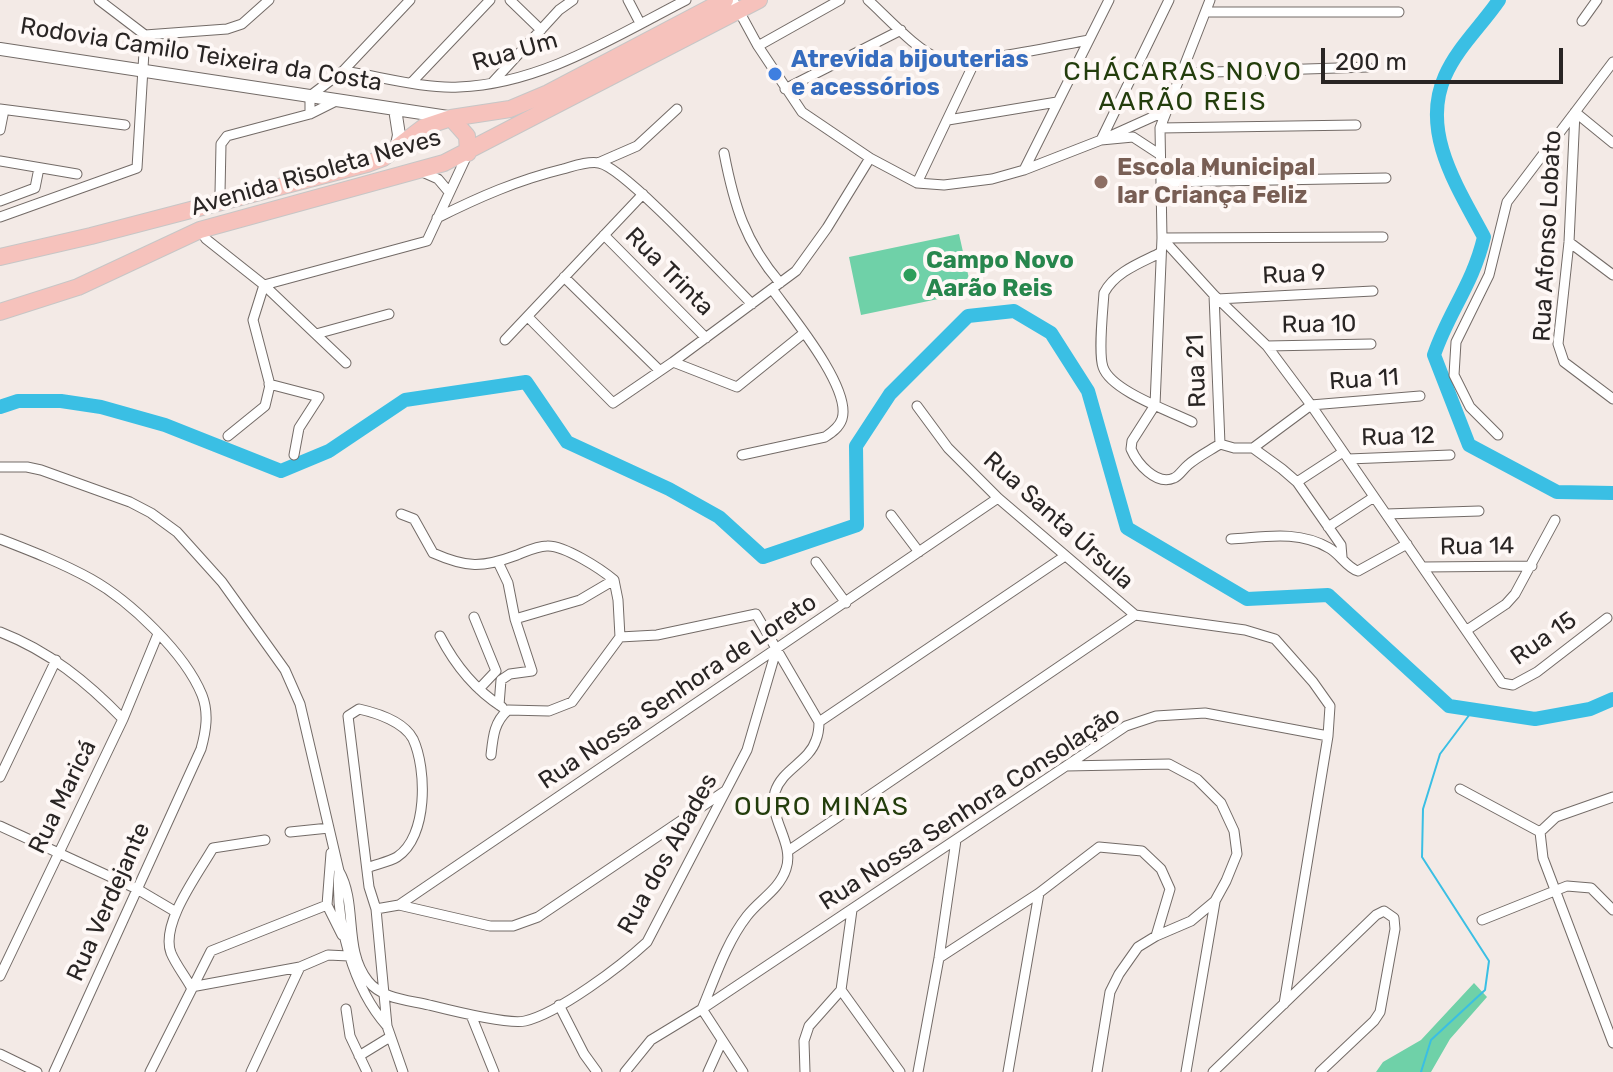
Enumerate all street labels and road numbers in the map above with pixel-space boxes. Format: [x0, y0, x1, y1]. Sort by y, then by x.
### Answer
street label: Rodovia Camilo Teixeira da Costa [18, 12, 384, 98]
street label: Rua Um [469, 26, 561, 78]
street label: Avenida Risoleta Neves [188, 123, 444, 223]
street label: Rua Afonso Lobato [1528, 130, 1568, 342]
street label: Rua Trinta [619, 222, 719, 322]
street label: Rua 9 [1262, 259, 1326, 291]
street label: Rua 10 [1281, 310, 1357, 340]
street label: Rua 21 [1181, 334, 1213, 408]
street label: Rua 11 [1328, 363, 1400, 397]
street label: Rua 12 [1361, 421, 1435, 453]
street label: Rua Santa Úrsula [977, 446, 1139, 596]
street label: Rua 14 [1440, 532, 1514, 562]
street label: Rua Nossa Senhora de Loreto [534, 588, 822, 796]
street label: Rua 15 [1506, 606, 1582, 672]
street label: Rua Nossa Senhora Consolação [814, 701, 1126, 917]
street label: Rua Maricá [23, 735, 103, 859]
street label: Rua dos Abades [612, 769, 724, 939]
street label: Rua Verdejante [61, 818, 157, 986]

